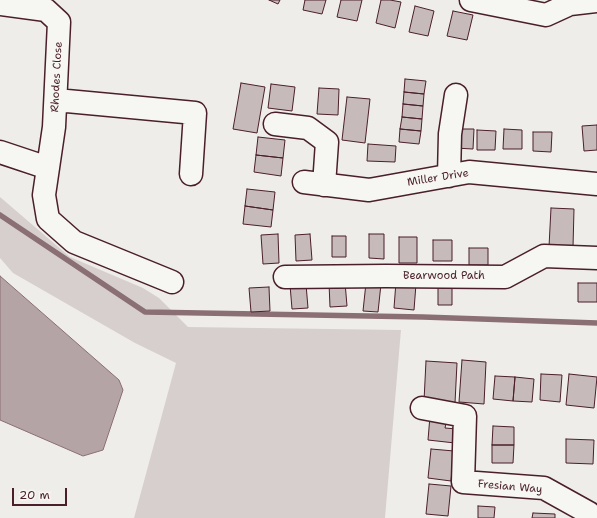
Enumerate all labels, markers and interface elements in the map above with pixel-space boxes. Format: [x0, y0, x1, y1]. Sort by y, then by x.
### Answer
street label: Rhodes Close [49, 41, 65, 113]
street label: Miller Drive [406, 167, 470, 189]
street label: Bearwood Path [403, 269, 485, 283]
street label: Fresian Way [477, 478, 543, 496]
scale bar [14, 480, 69, 506]
text: 20 m [19, 487, 50, 503]

